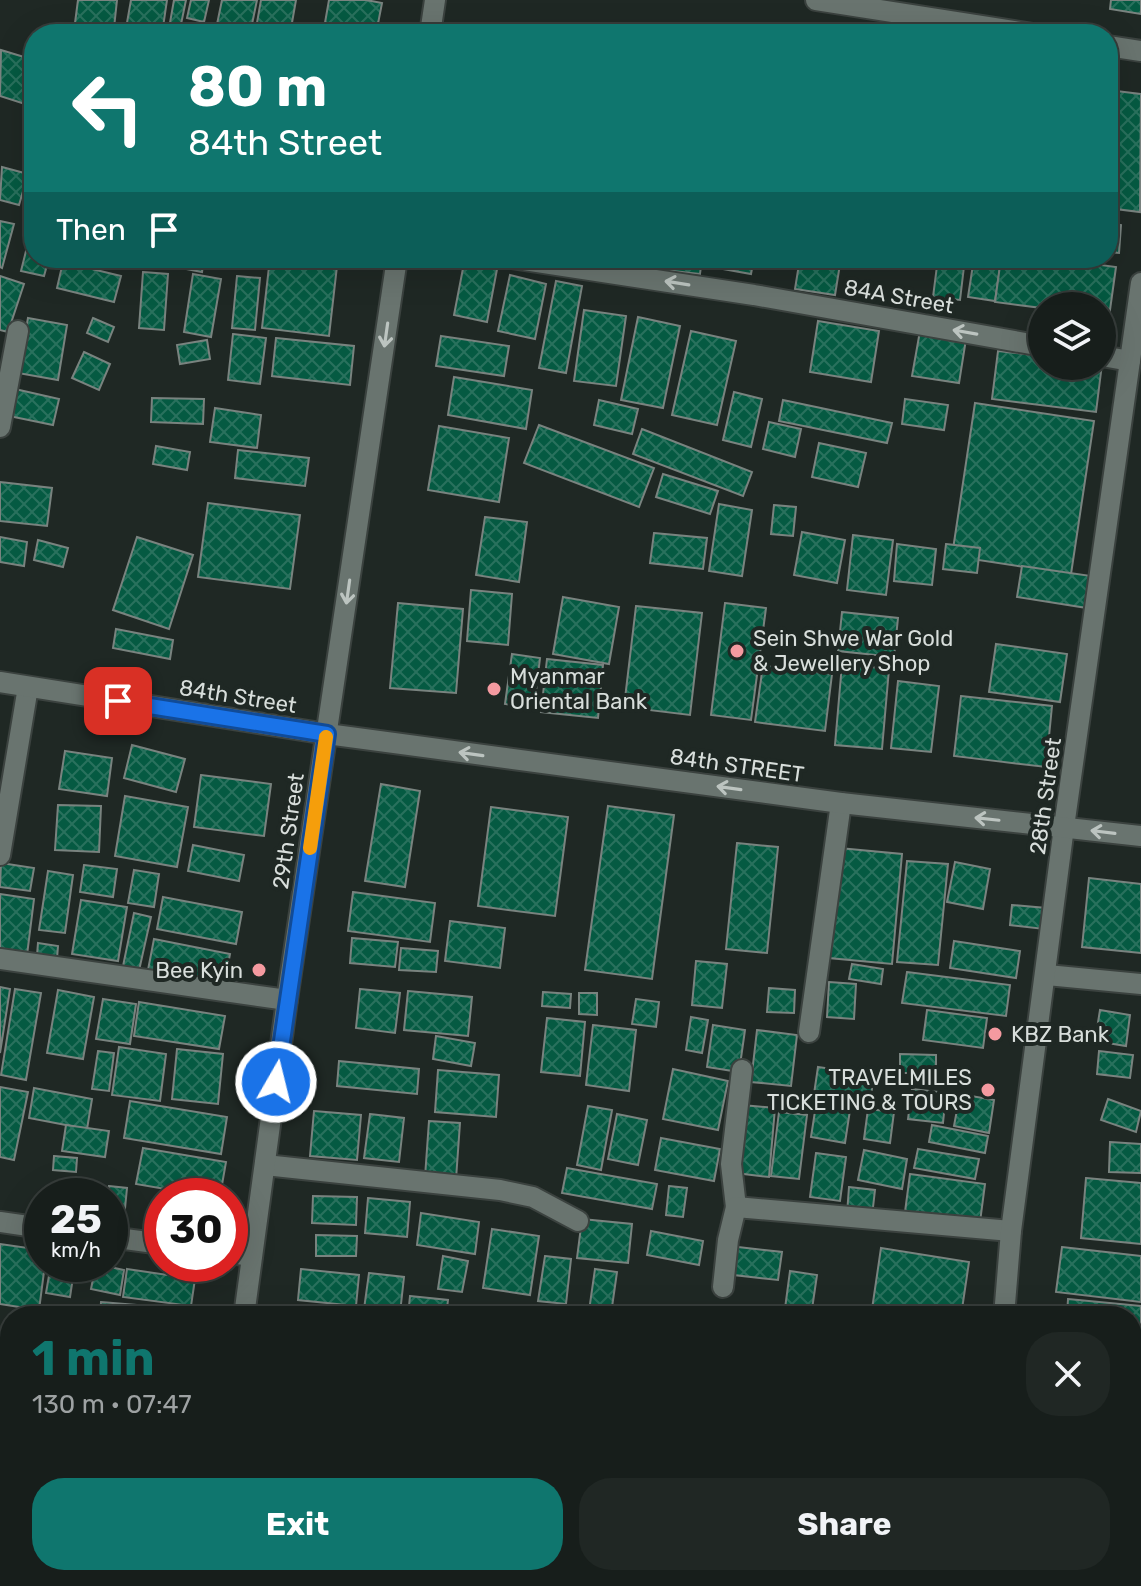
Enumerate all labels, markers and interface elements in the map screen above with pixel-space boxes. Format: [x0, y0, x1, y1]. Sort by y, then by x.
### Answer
text: 80 m [188, 54, 327, 120]
icon: left [56, 56, 160, 160]
text: 84th Street [188, 121, 382, 164]
icon: arrive [142, 208, 186, 252]
text: Then [56, 212, 126, 248]
street label: 84A Street [842, 274, 956, 319]
one-way arrow [665, 275, 691, 290]
map controls [1028, 292, 1116, 380]
button: layers [1028, 292, 1116, 380]
one-way arrow [378, 322, 393, 347]
one-way arrow [953, 324, 978, 339]
one-way arrow [340, 579, 355, 605]
place label: Sein Shwe War Gold & Jewellery Shop [753, 625, 953, 677]
marker: Sein Shwe War Gold & Jewellery Shop [728, 642, 746, 660]
place label: Myanmar Oriental Bank [510, 663, 648, 715]
pin [84, 667, 152, 735]
street label: 84th Street [177, 674, 299, 719]
icon: arrive [96, 679, 140, 723]
marker: Myanmar Oriental Bank [485, 680, 503, 698]
street label: 28th Street [1024, 735, 1067, 856]
street label: 84th STREET [668, 743, 806, 788]
one-way arrow [458, 746, 485, 761]
street label: 29th Street [267, 771, 310, 891]
one-way arrow [717, 780, 742, 795]
one-way arrow [974, 811, 1001, 826]
one-way arrow [1090, 824, 1117, 839]
place label: Bee Kyin [155, 957, 243, 984]
marker: Bee Kyin [250, 961, 268, 979]
place label: KBZ Bank [1011, 1021, 1110, 1048]
marker: KBZ Bank [986, 1025, 1004, 1043]
position arrow [234, 1040, 318, 1124]
place label: TRAVELMILES TICKETING & TOURS [767, 1064, 972, 1116]
marker: TRAVELMILES TICKETING & TOURS [979, 1081, 997, 1099]
speed limit sign: 30 [144, 1178, 248, 1282]
text: 25 [50, 1196, 102, 1243]
text: km/h [51, 1238, 101, 1262]
text: 1 min [32, 1330, 155, 1387]
button: close [1026, 1332, 1110, 1416]
text: 130 m · 07:47 [32, 1389, 192, 1420]
button: Exit [32, 1478, 563, 1570]
button: Share [579, 1478, 1110, 1570]

